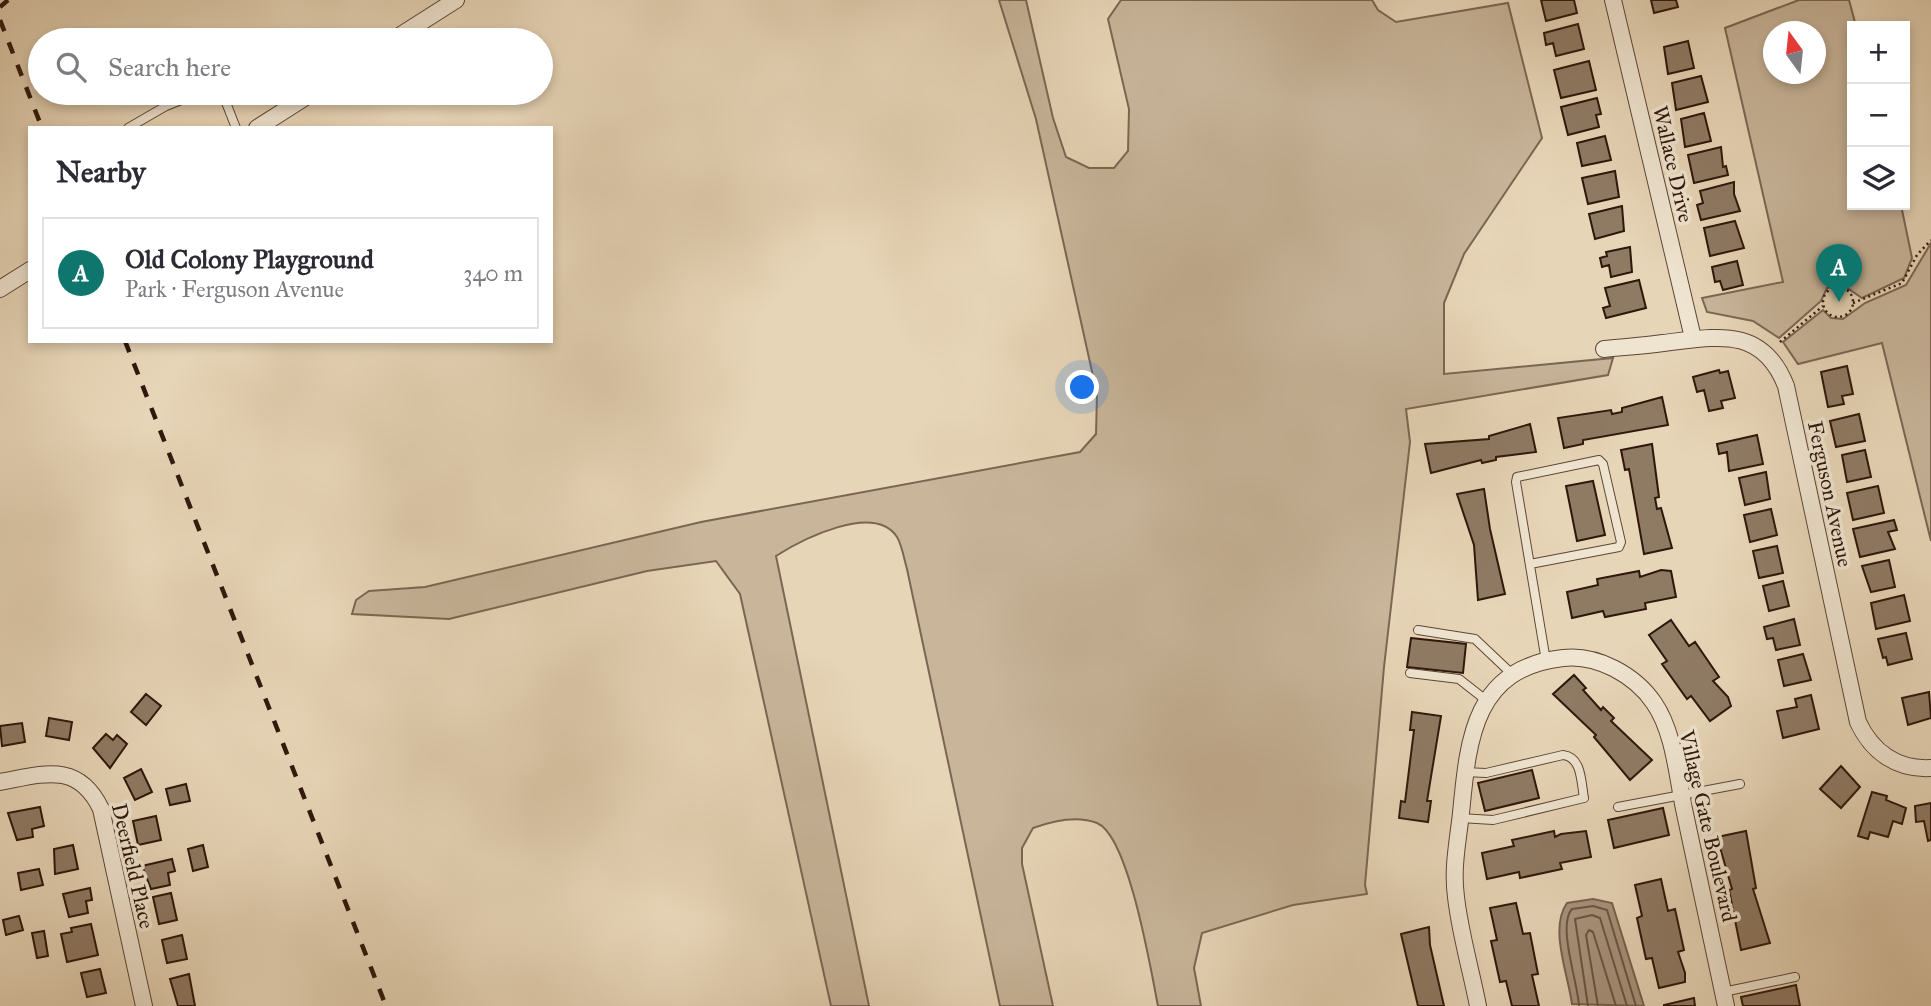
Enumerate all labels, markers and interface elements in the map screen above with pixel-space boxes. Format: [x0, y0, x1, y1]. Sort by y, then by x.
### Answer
north arrow [1763, 21, 1826, 84]
map controls [1847, 21, 1910, 210]
button: + [1847, 21, 1910, 84]
search box [28, 28, 553, 105]
icon: search [52, 48, 90, 86]
text: Search here [108, 51, 231, 83]
button: − [1847, 84, 1910, 147]
street label: Wallace Drive [1647, 103, 1699, 225]
button: layers [1847, 147, 1910, 210]
text: Nearby [56, 154, 146, 190]
text: Old Colony Playground [125, 243, 374, 275]
pin: A [1816, 244, 1862, 302]
text: A [73, 259, 89, 287]
text: 340 m [463, 259, 523, 287]
text: Park · Ferguson Avenue [125, 275, 344, 303]
your location [1065, 370, 1099, 404]
street label: Ferguson Avenue [1802, 419, 1858, 570]
street label: Village Gate Boulevard [1673, 727, 1743, 925]
street label: Deerfield Place [106, 801, 160, 931]

